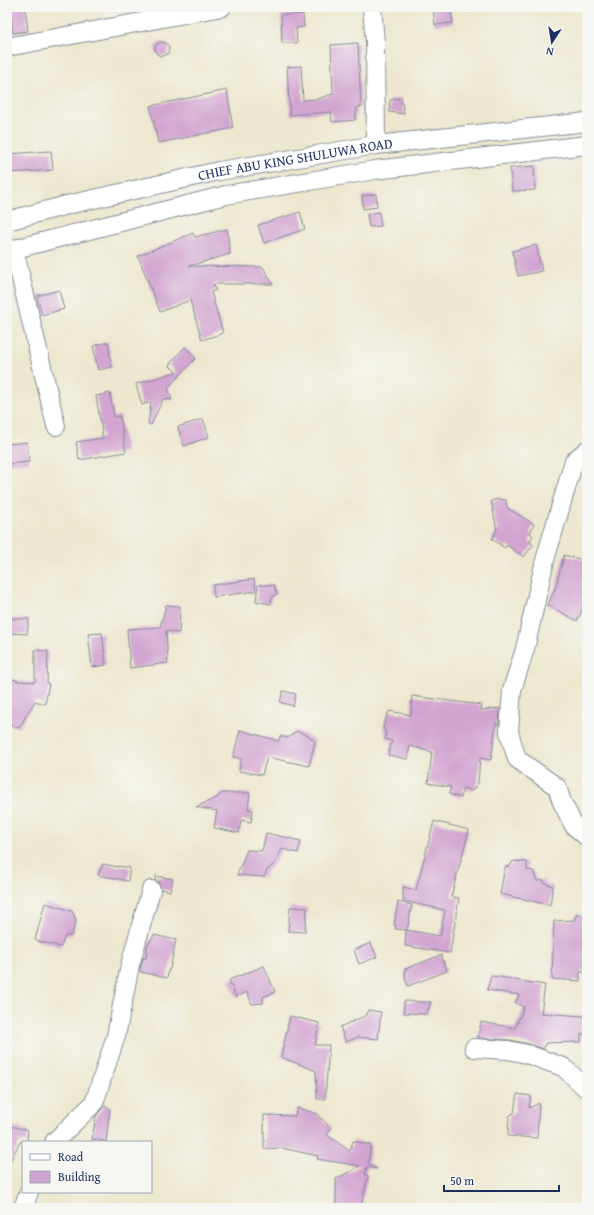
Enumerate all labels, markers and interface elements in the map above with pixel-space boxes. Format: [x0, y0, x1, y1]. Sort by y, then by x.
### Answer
north arrow [532, 22, 572, 62]
text: N [544, 43, 555, 60]
street label: CHIEF ABU KING SHULUWA ROAD [196, 133, 394, 185]
legend [22, 1141, 152, 1193]
text: Road [58, 1148, 84, 1165]
scale bar [444, 1167, 559, 1193]
text: Building [58, 1168, 101, 1185]
text: 50 m [450, 1172, 474, 1189]

